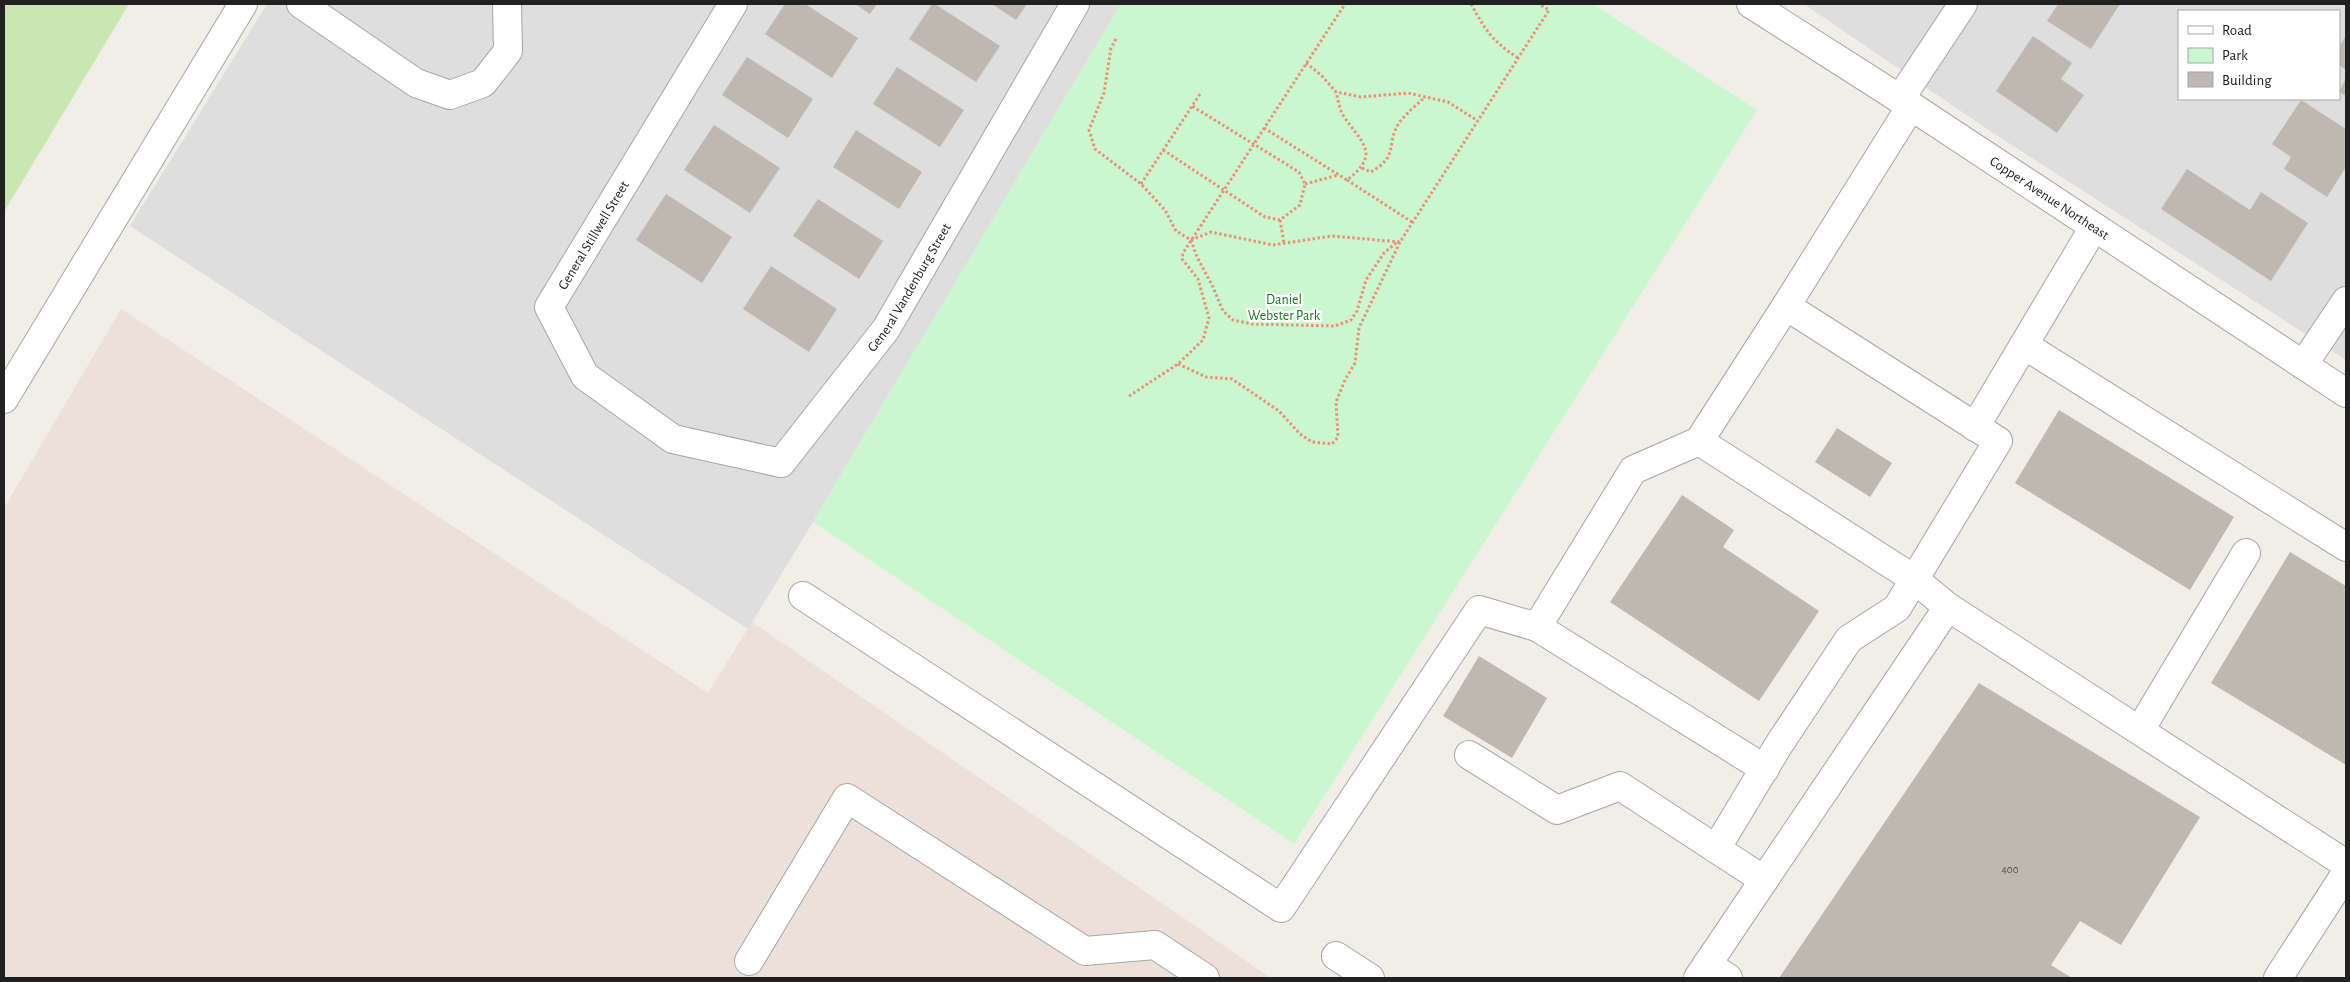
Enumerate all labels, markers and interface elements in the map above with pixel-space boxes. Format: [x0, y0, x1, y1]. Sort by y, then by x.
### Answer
legend [2178, 10, 2340, 100]
text: Road [2222, 23, 2252, 38]
text: Park [2222, 48, 2248, 63]
text: Building [2222, 73, 2272, 88]
street label: Copper Avenue Northeast [1987, 154, 2112, 243]
street label: General Stillwell Street [556, 178, 632, 292]
street label: General Vandenburg Street [865, 221, 954, 355]
park label: Daniel Webster Park [1248, 293, 1321, 323]
house number: 400 [2002, 864, 2019, 875]

